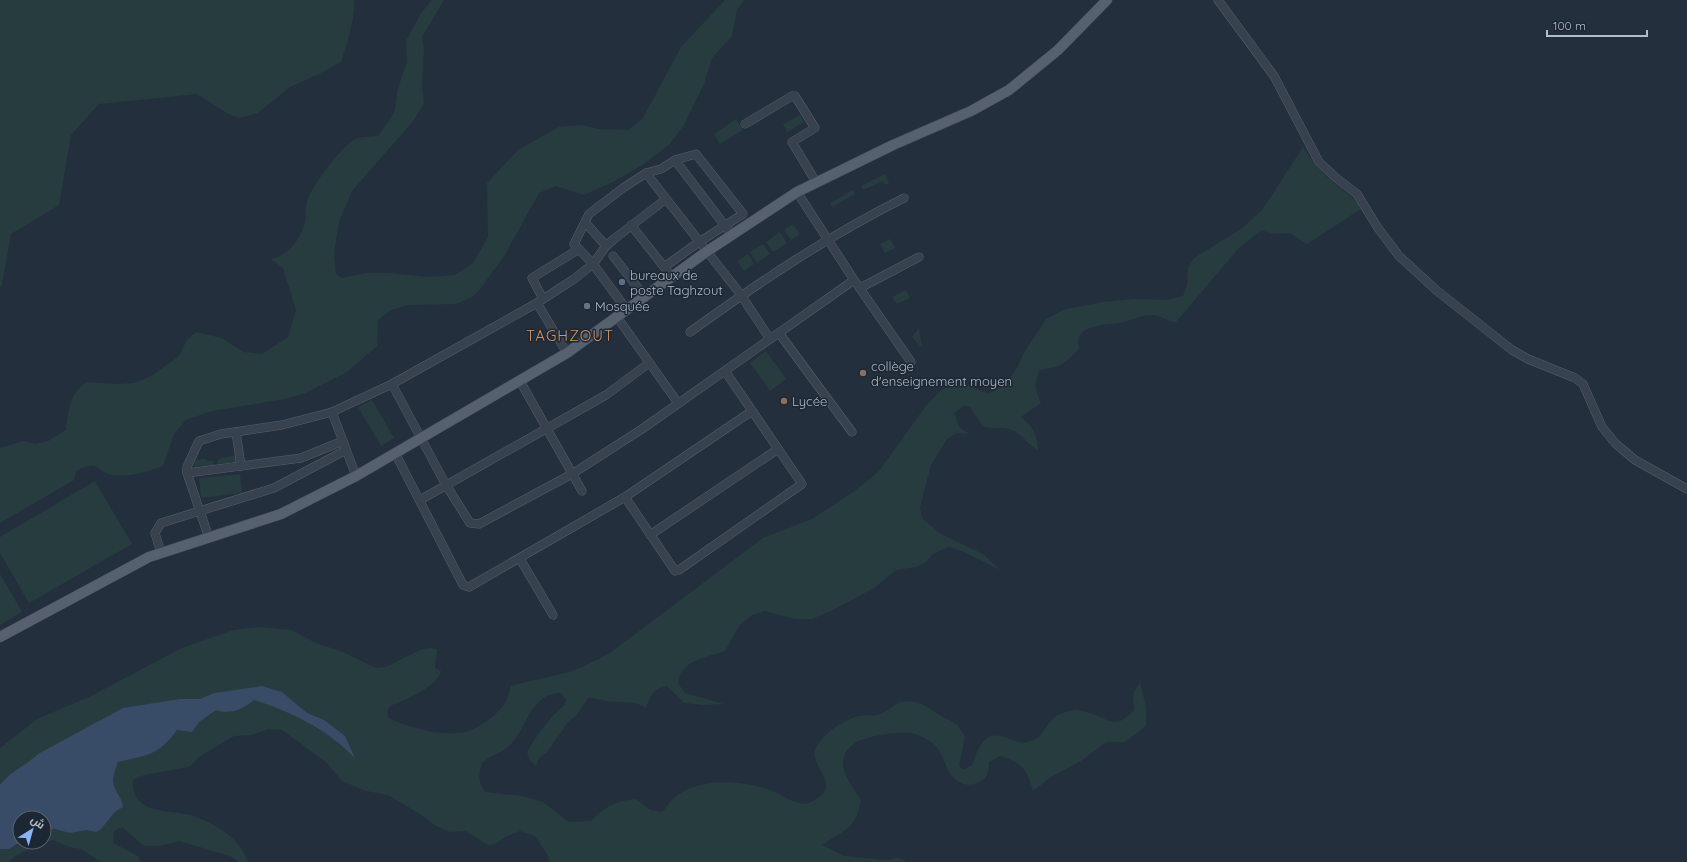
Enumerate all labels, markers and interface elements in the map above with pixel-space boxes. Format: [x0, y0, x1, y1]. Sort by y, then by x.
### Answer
scale bar [1547, 12, 1647, 38]
text: 100 m [1553, 18, 1586, 33]
place label: bureaux de poste Taghzout [630, 267, 723, 298]
marker: bureaux de poste Taghzout [617, 277, 627, 287]
place label: Mosquée [595, 298, 650, 314]
marker: Mosquée [582, 301, 592, 311]
district label: TAGHZOUT [526, 326, 614, 345]
place label: collège d'enseignement moyen [871, 358, 1012, 389]
marker: collège d'enseignement moyen [858, 368, 868, 378]
place label: Lycée [792, 393, 827, 409]
marker: Lycée [779, 396, 789, 406]
north arrow [12, 810, 52, 850]
text: ش [28, 812, 48, 832]

